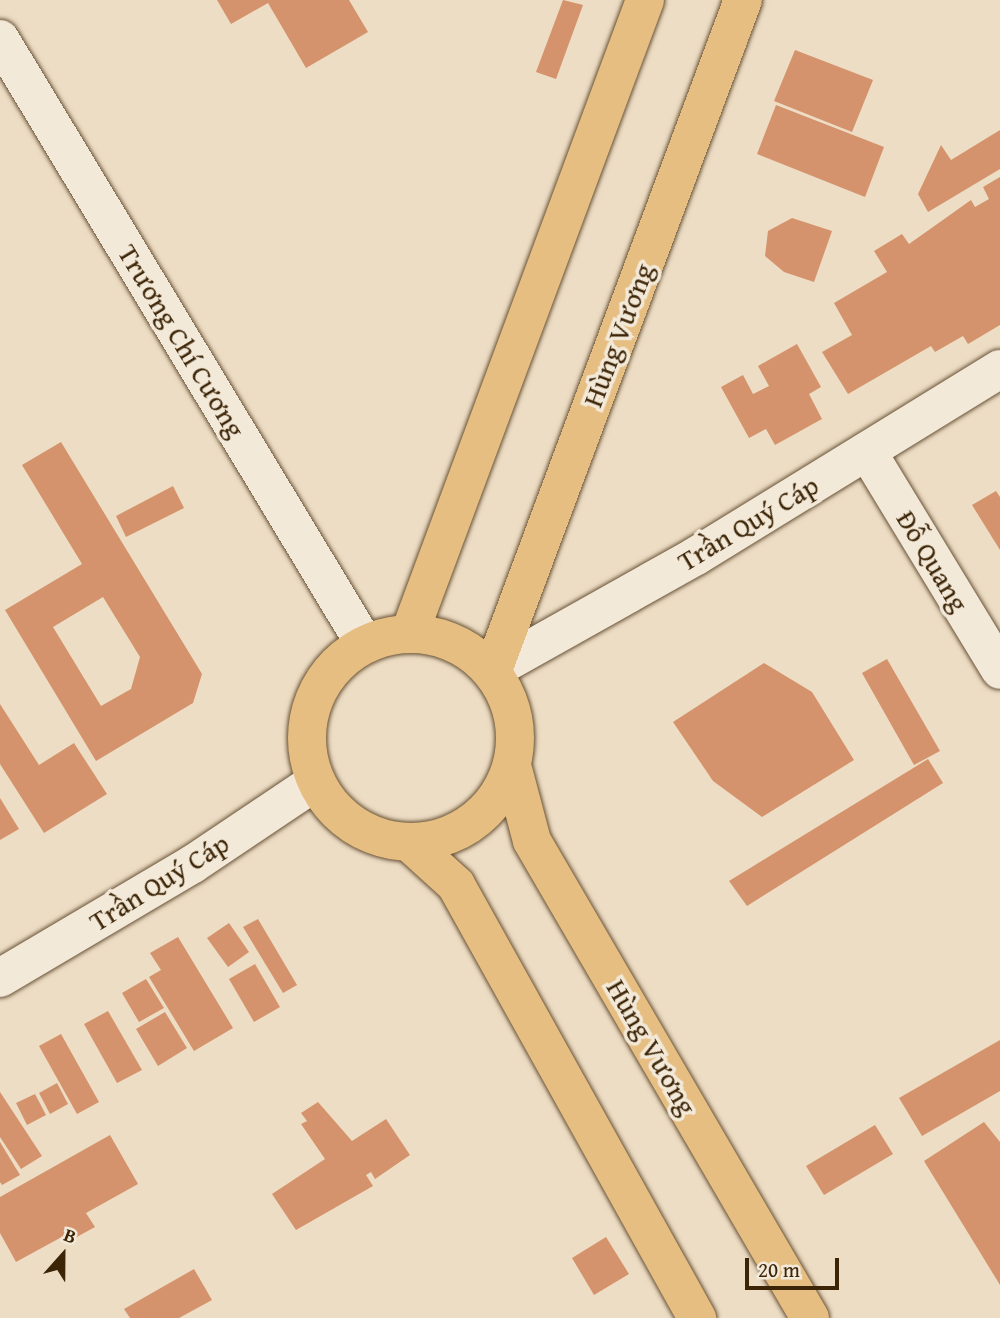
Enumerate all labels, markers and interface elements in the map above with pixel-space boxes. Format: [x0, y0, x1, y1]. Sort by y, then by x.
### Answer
street label: Trương Chí Cương [111, 238, 253, 444]
street label: Hùng Vương [575, 259, 661, 411]
street label: Trần Quý Cáp [672, 468, 824, 578]
street label: Đỗ Quang [890, 504, 976, 618]
street label: Trần Quý Cáp [83, 826, 235, 938]
street label: Hùng Vương [600, 973, 704, 1121]
north arrow [28, 1220, 98, 1290]
text: B [60, 1220, 81, 1251]
scale bar [748, 1244, 842, 1288]
text: 20 m [758, 1254, 800, 1285]

